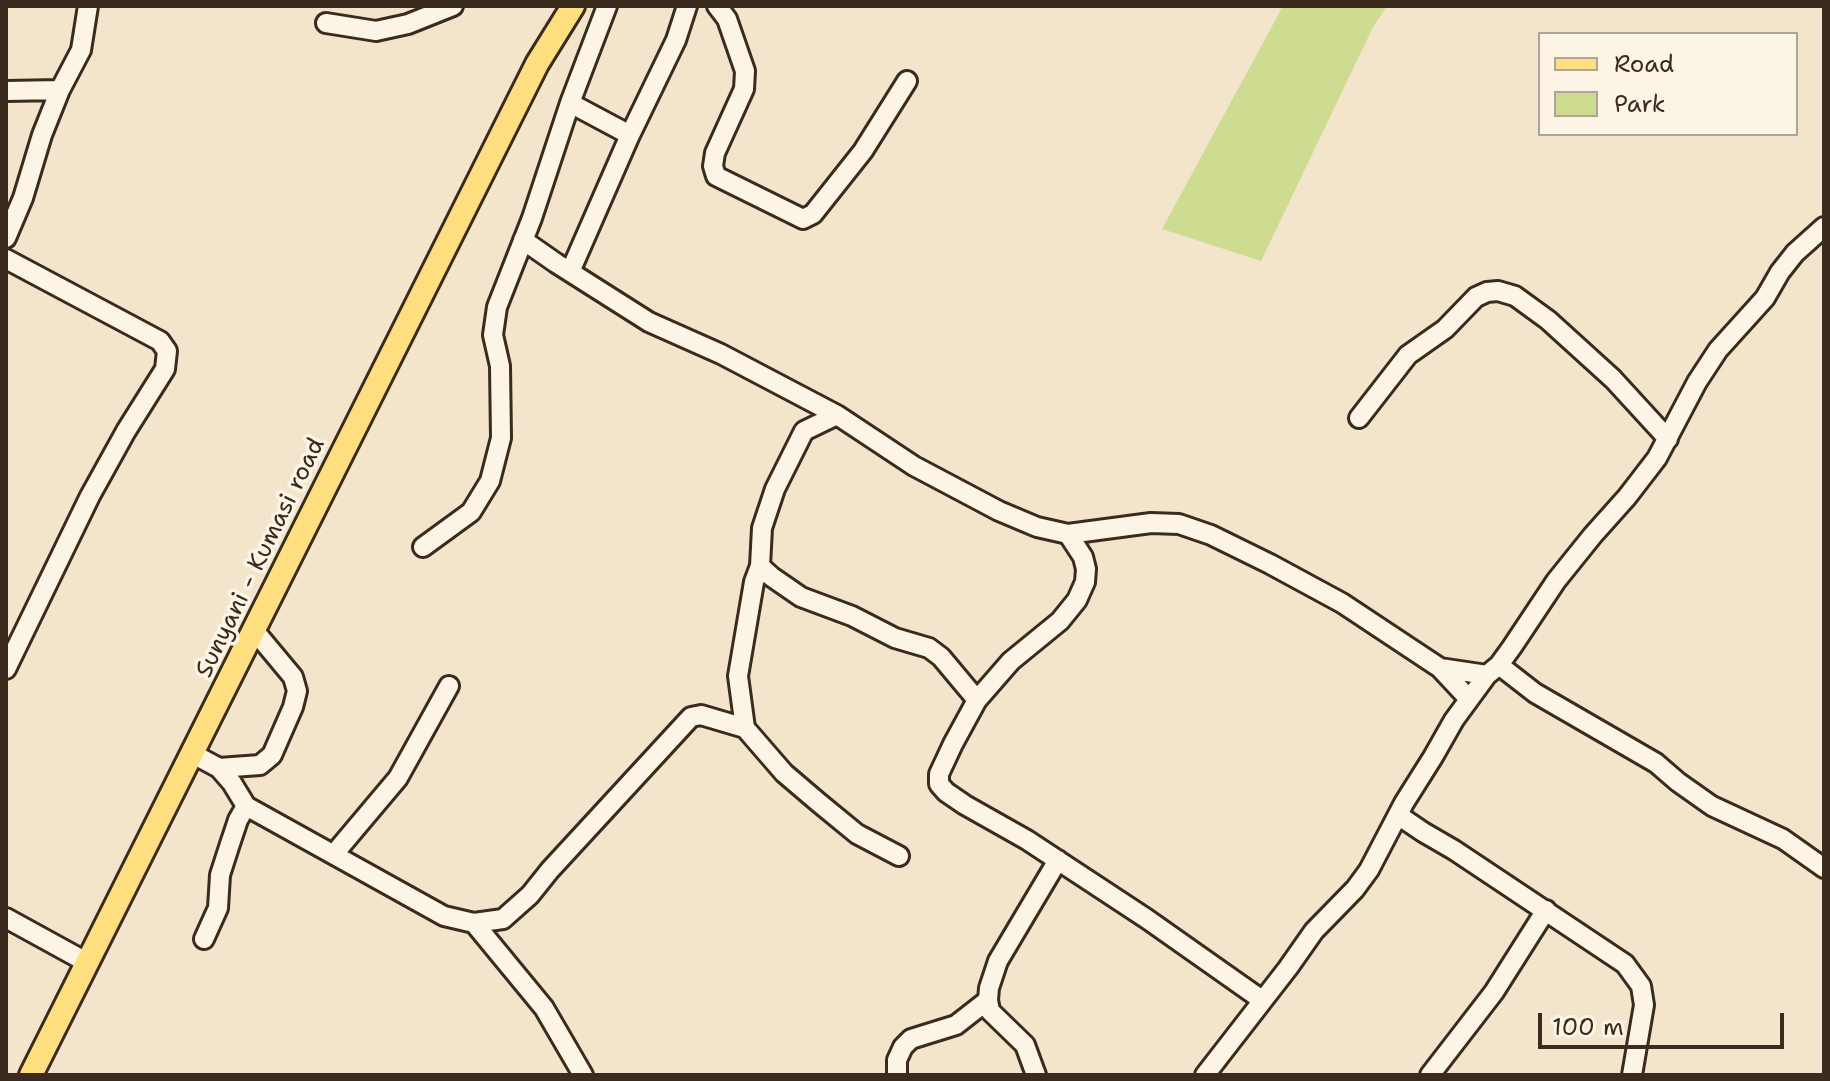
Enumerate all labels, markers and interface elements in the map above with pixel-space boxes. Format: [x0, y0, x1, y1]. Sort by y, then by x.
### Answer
legend [1538, 32, 1798, 136]
text: Road [1614, 48, 1674, 80]
text: Park [1614, 88, 1666, 120]
street label: Sunyani - Kumasi road [190, 433, 332, 683]
scale bar [1542, 997, 1788, 1047]
text: 100 m [1552, 1011, 1624, 1043]

